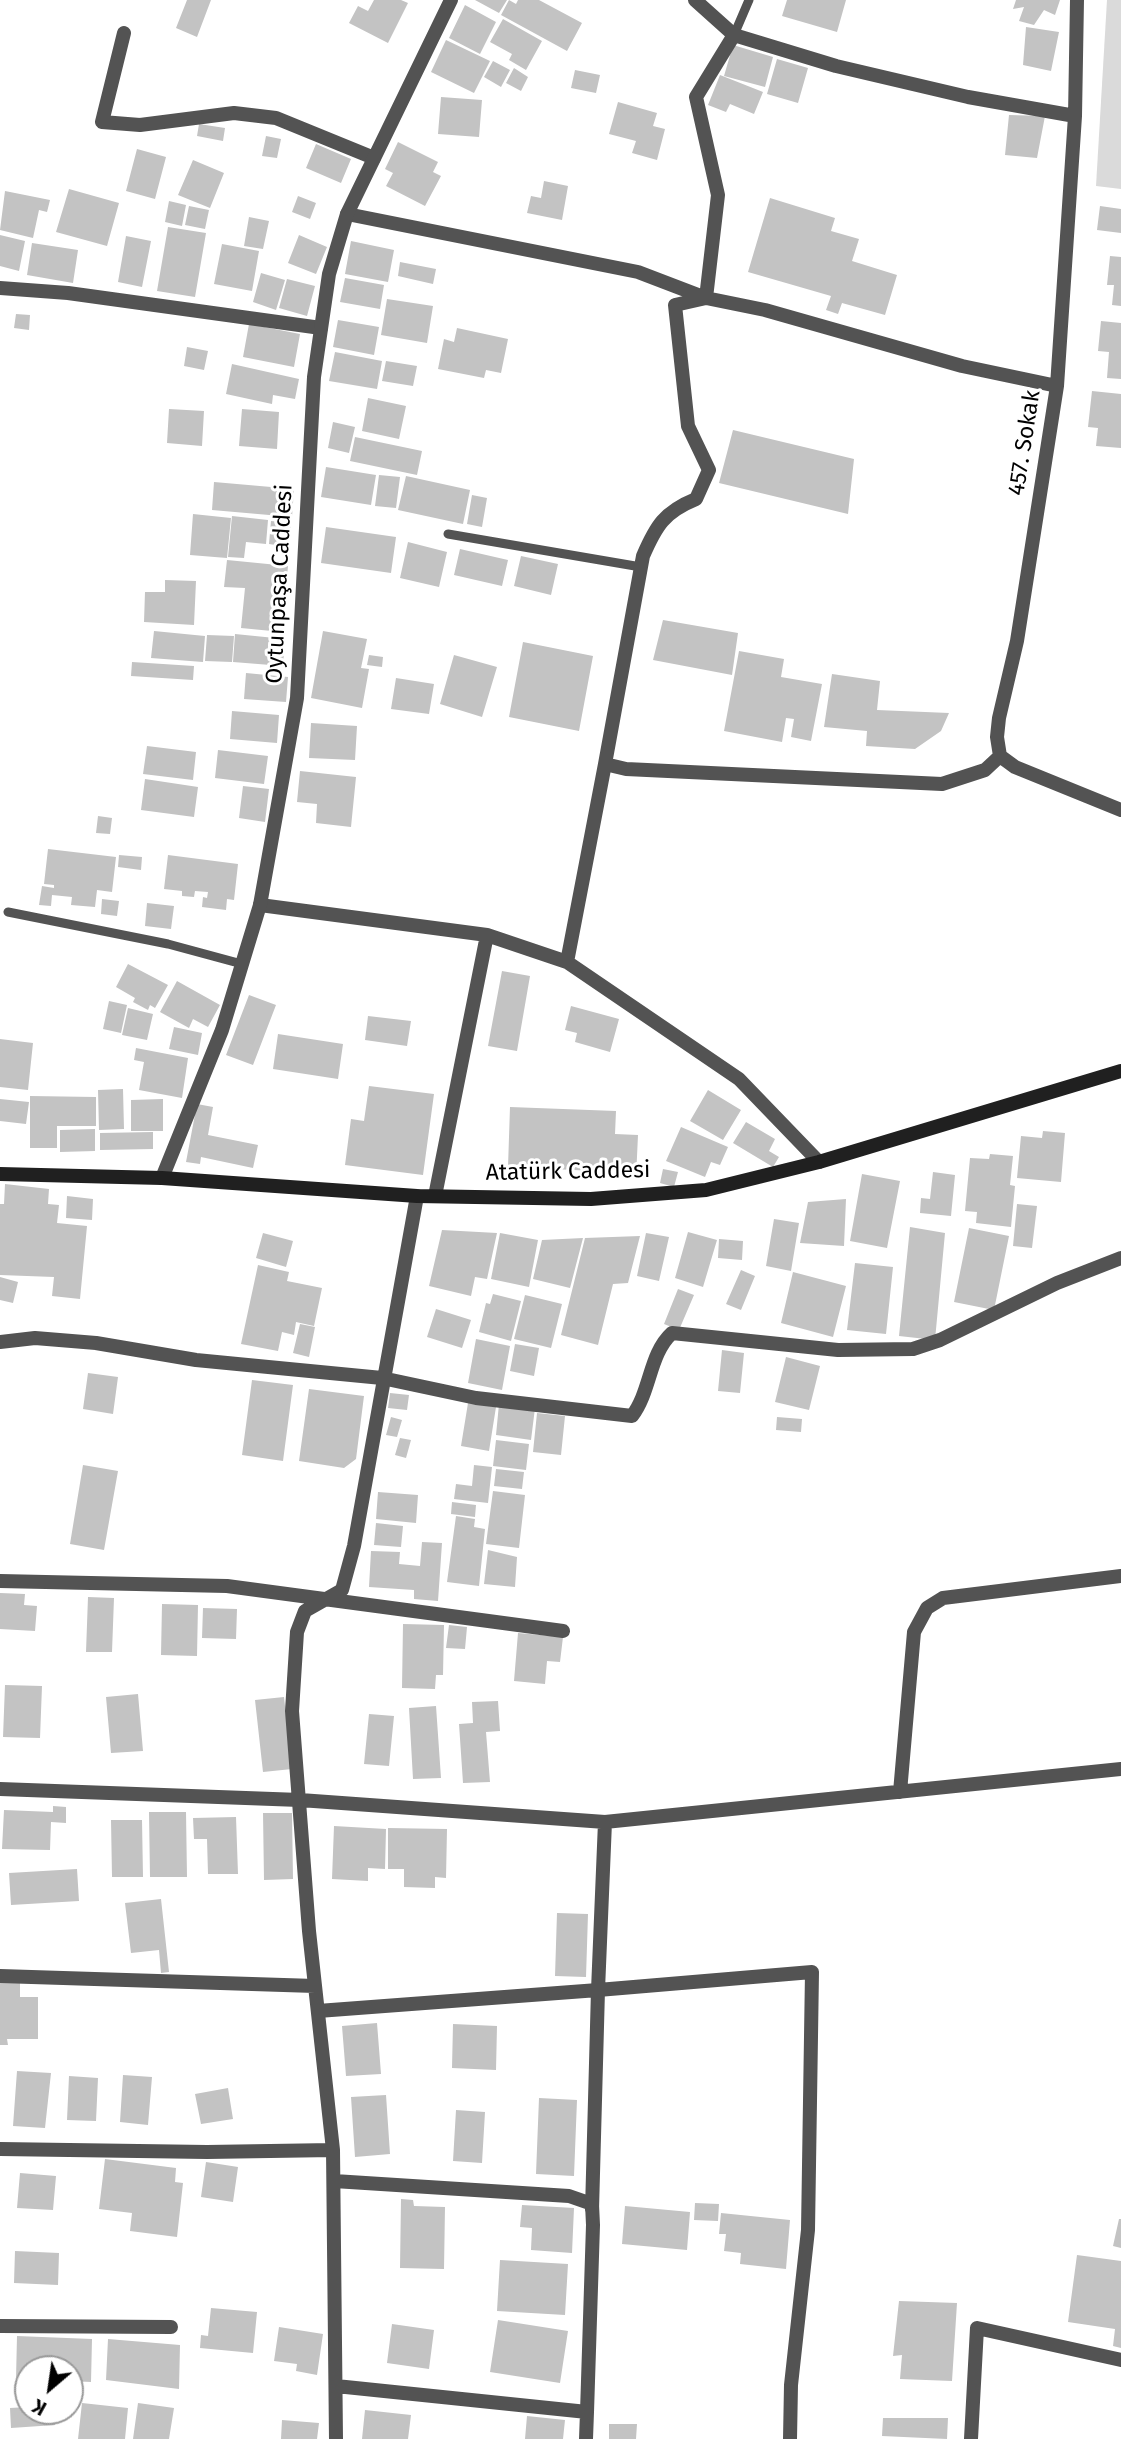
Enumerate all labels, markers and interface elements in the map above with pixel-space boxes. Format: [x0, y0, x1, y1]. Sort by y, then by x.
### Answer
street label: 457. Sokak [1003, 388, 1047, 498]
street label: Oytunpaşa Caddesi [261, 484, 299, 684]
street label: Atatürk Caddesi [485, 1157, 651, 1187]
north arrow [14, 2355, 84, 2425]
text: K [29, 2394, 50, 2420]

